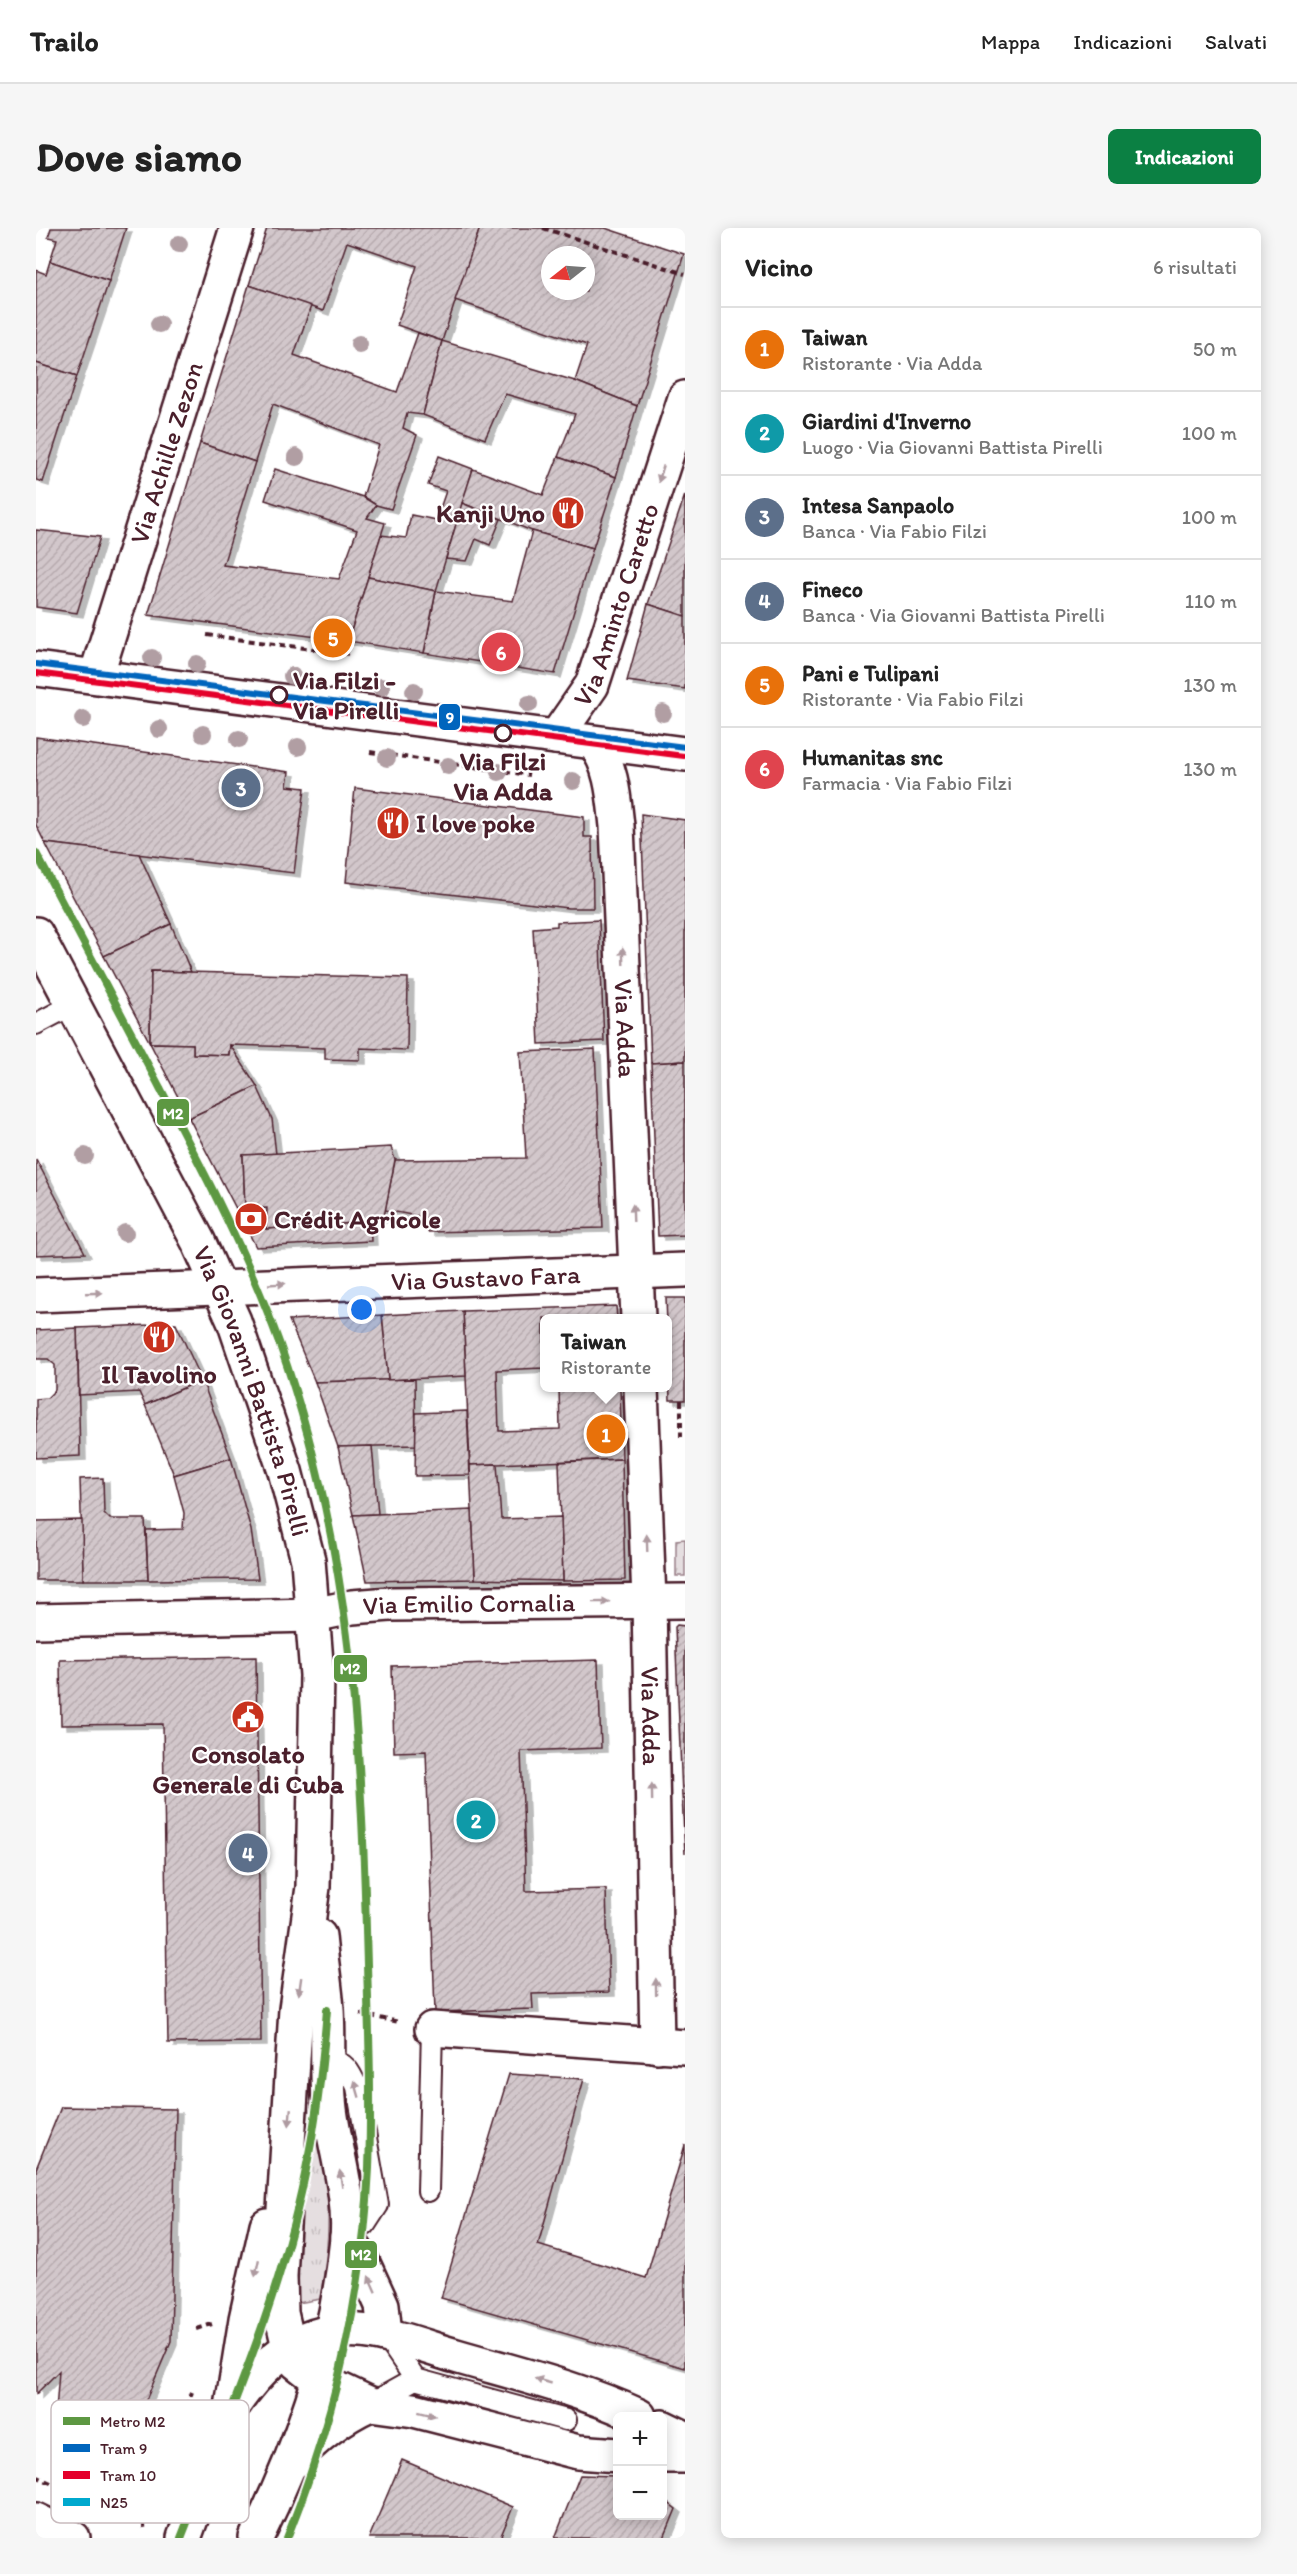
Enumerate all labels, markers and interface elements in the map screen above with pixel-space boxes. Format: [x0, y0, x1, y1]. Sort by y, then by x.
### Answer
text: Trailo [30, 24, 99, 58]
text: Mappa [981, 29, 1040, 54]
text: Indicazioni [1073, 29, 1172, 54]
text: Salvati [1205, 29, 1267, 54]
button: Indicazioni [1108, 129, 1261, 184]
text: Dove siamo [36, 131, 242, 182]
north arrow [541, 246, 595, 300]
text: Vicino [745, 251, 813, 283]
text: 6 risultati [1153, 255, 1237, 279]
text: Taiwan [802, 324, 867, 351]
text: 1 [760, 337, 769, 361]
text: 50 m [1193, 337, 1237, 361]
text: Ristorante · Via Adda [802, 351, 982, 375]
street label: Via Achille Zezon [123, 357, 210, 548]
text: Giardini d'Inverno [802, 408, 971, 435]
text: 2 [759, 421, 770, 445]
text: 100 m [1182, 421, 1237, 445]
text: Luogo · Via Giovanni Battista Pirelli [802, 435, 1103, 459]
one-way arrow [655, 465, 665, 483]
text: Intesa Sanpaolo [802, 492, 954, 519]
restaurant icon: Kanji Uno [550, 495, 586, 531]
place label: Kanji Uno [436, 497, 545, 529]
street label: Via Aminto Caretto [566, 499, 666, 713]
text: 3 [759, 505, 770, 529]
text: 100 m [1182, 505, 1237, 529]
text: Banca · Via Fabio Filzi [802, 519, 987, 543]
text: Fineco [802, 576, 863, 603]
text: 4 [758, 589, 771, 613]
text: 110 m [1185, 589, 1237, 613]
text: Banca · Via Giovanni Battista Pirelli [802, 603, 1105, 627]
pin: 5 [314, 616, 352, 660]
pin: 6 [482, 630, 520, 674]
text: Pani e Tulipani [802, 660, 939, 687]
place label: Via Filzi - Via Pirelli [293, 664, 399, 726]
text: 5 [759, 673, 770, 697]
text: 130 m [1183, 673, 1237, 697]
marker: Via Filzi - Via Pirelli [270, 686, 288, 704]
text: Ristorante · Via Fabio Filzi [802, 687, 1024, 711]
line badge: 9 [438, 703, 461, 731]
text: 9 [446, 708, 454, 727]
marker: Via Filzi Via Adda [494, 724, 512, 742]
text: Humanitas snc [802, 744, 943, 771]
place label: Via Filzi Via Adda [453, 745, 553, 807]
text: 6 [759, 757, 770, 781]
text: 130 m [1183, 757, 1237, 781]
pin: 3 [222, 766, 260, 810]
text: Farmacia · Via Fabio Filzi [802, 771, 1012, 795]
restaurant icon: I love poke [375, 805, 411, 841]
place label: I love poke [416, 807, 535, 839]
one-way arrow [618, 946, 627, 965]
street label: Via Adda [608, 978, 644, 1079]
line badge: M2 [156, 1098, 190, 1127]
text: M2 [163, 1104, 184, 1123]
bank icon: Crédit Agricole [233, 1201, 269, 1237]
place label: Crédit Agricole [274, 1203, 441, 1235]
one-way arrow [629, 1204, 638, 1223]
street label: Via Giovanni Battista Pirelli [186, 1241, 317, 1540]
street label: Via Gustavo Fara [390, 1258, 582, 1297]
one-way arrow [268, 1280, 287, 1289]
one-way arrow [85, 1288, 104, 1298]
your location [347, 1295, 376, 1324]
popup [540, 1314, 672, 1392]
restaurant icon: Il Tavolino [141, 1319, 177, 1355]
text: Taiwan [561, 1328, 626, 1355]
text: Ristorante [561, 1355, 651, 1379]
place label: Il Tavolino [101, 1358, 217, 1390]
pin: 1 [586, 1412, 626, 1456]
one-way arrow [642, 1533, 651, 1552]
street label: Via Emilio Cornalia [362, 1586, 576, 1622]
one-way arrow [592, 1597, 611, 1607]
line badge: M2 [333, 1654, 368, 1683]
text: M2 [340, 1659, 361, 1678]
street label: Via Adda [634, 1666, 668, 1766]
public building icon: Consolato Generale di Cuba [230, 1699, 266, 1735]
place label: Consolato Generale di Cuba [152, 1738, 344, 1800]
one-way arrow [648, 1783, 657, 1802]
pin: 2 [456, 1798, 496, 1842]
pin: 4 [228, 1830, 268, 1876]
one-way arrow [295, 1977, 304, 1996]
one-way arrow [651, 1978, 661, 1997]
one-way arrow [351, 2080, 361, 2098]
one-way arrow [285, 2107, 294, 2126]
one-way arrow [336, 2169, 345, 2188]
line badge: M2 [344, 2240, 378, 2269]
text: M2 [351, 2245, 372, 2264]
one-way arrow [252, 2259, 261, 2278]
one-way arrow [367, 2275, 377, 2293]
one-way arrow [534, 2376, 552, 2385]
legend [51, 2400, 249, 2523]
one-way arrow [418, 2409, 436, 2419]
text: Metro M2 [100, 2412, 166, 2431]
map controls [613, 2412, 667, 2520]
button: + [613, 2412, 667, 2466]
text: Tram 9 [100, 2439, 147, 2458]
text: Tram 10 [100, 2466, 156, 2485]
button: − [613, 2466, 667, 2520]
text: N25 [100, 2493, 128, 2512]

